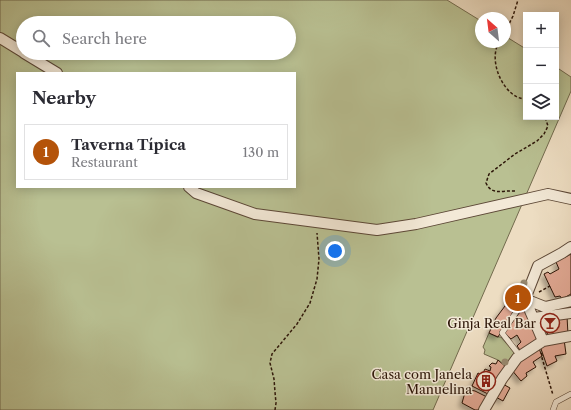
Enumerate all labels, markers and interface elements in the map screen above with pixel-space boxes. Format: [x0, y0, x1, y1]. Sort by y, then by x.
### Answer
north arrow [475, 12, 511, 48]
map controls [523, 12, 559, 120]
button: + [523, 12, 559, 48]
search box [16, 16, 296, 60]
icon: search [30, 27, 52, 49]
text: Search here [62, 29, 147, 48]
button: − [523, 48, 559, 84]
button: layers [523, 84, 559, 120]
text: Nearby [32, 88, 96, 108]
text: Taverna Típica [71, 135, 186, 154]
text: 1 [43, 144, 49, 160]
text: 130 m [243, 144, 279, 160]
text: Restaurant [71, 154, 138, 170]
your location [325, 241, 345, 261]
pin: 1 [505, 283, 531, 313]
bar icon: Ginja Real Bar [539, 312, 561, 334]
place label: Ginja Real Bar [447, 315, 537, 331]
place label: Casa com Janela Manuelina [372, 366, 472, 397]
building icon: Casa com Janela Manuelina [475, 370, 497, 392]

